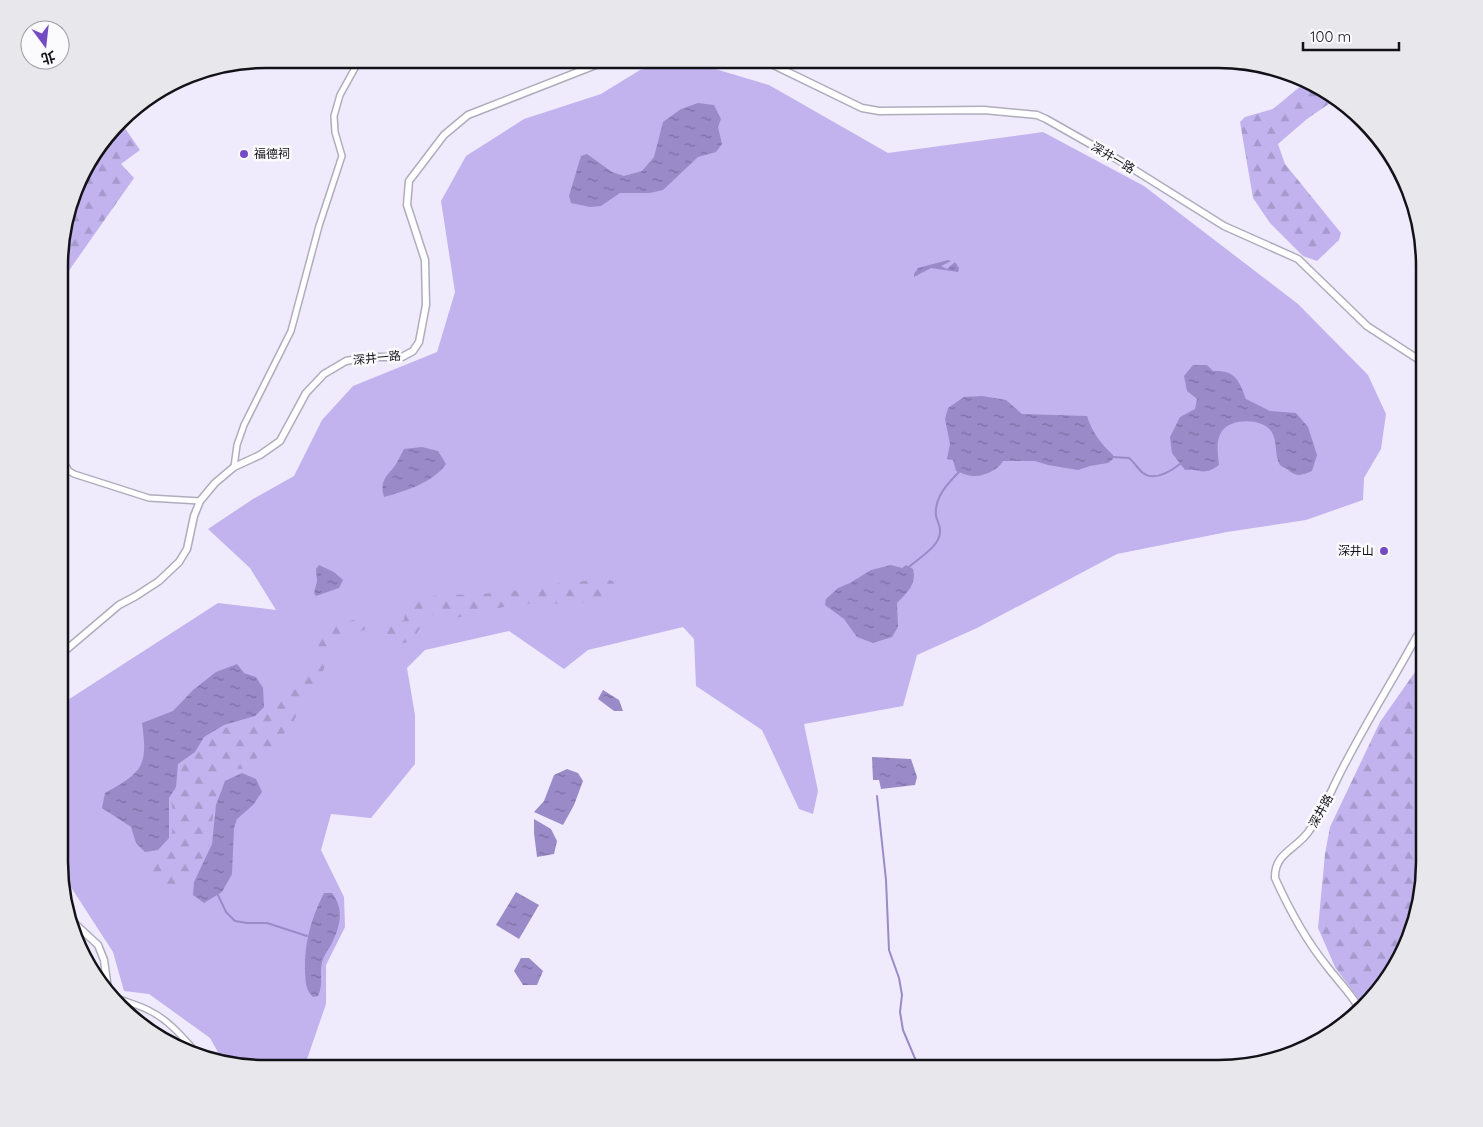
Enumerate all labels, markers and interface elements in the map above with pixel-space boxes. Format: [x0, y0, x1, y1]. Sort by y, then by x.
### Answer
north arrow [20, 20, 70, 70]
scale bar [1303, 20, 1399, 52]
text: 100 m [1310, 27, 1351, 46]
text: 北 [39, 47, 57, 68]
street label: 深井一路 [1089, 139, 1138, 176]
place label: 福德祠 [254, 146, 290, 161]
marker: 福德祠 [238, 148, 250, 160]
street label: 深井一路 [352, 348, 402, 367]
place label: 深井山 [1338, 543, 1374, 558]
marker: 深井山 [1378, 545, 1390, 557]
street label: 深井路 [1305, 791, 1336, 830]

